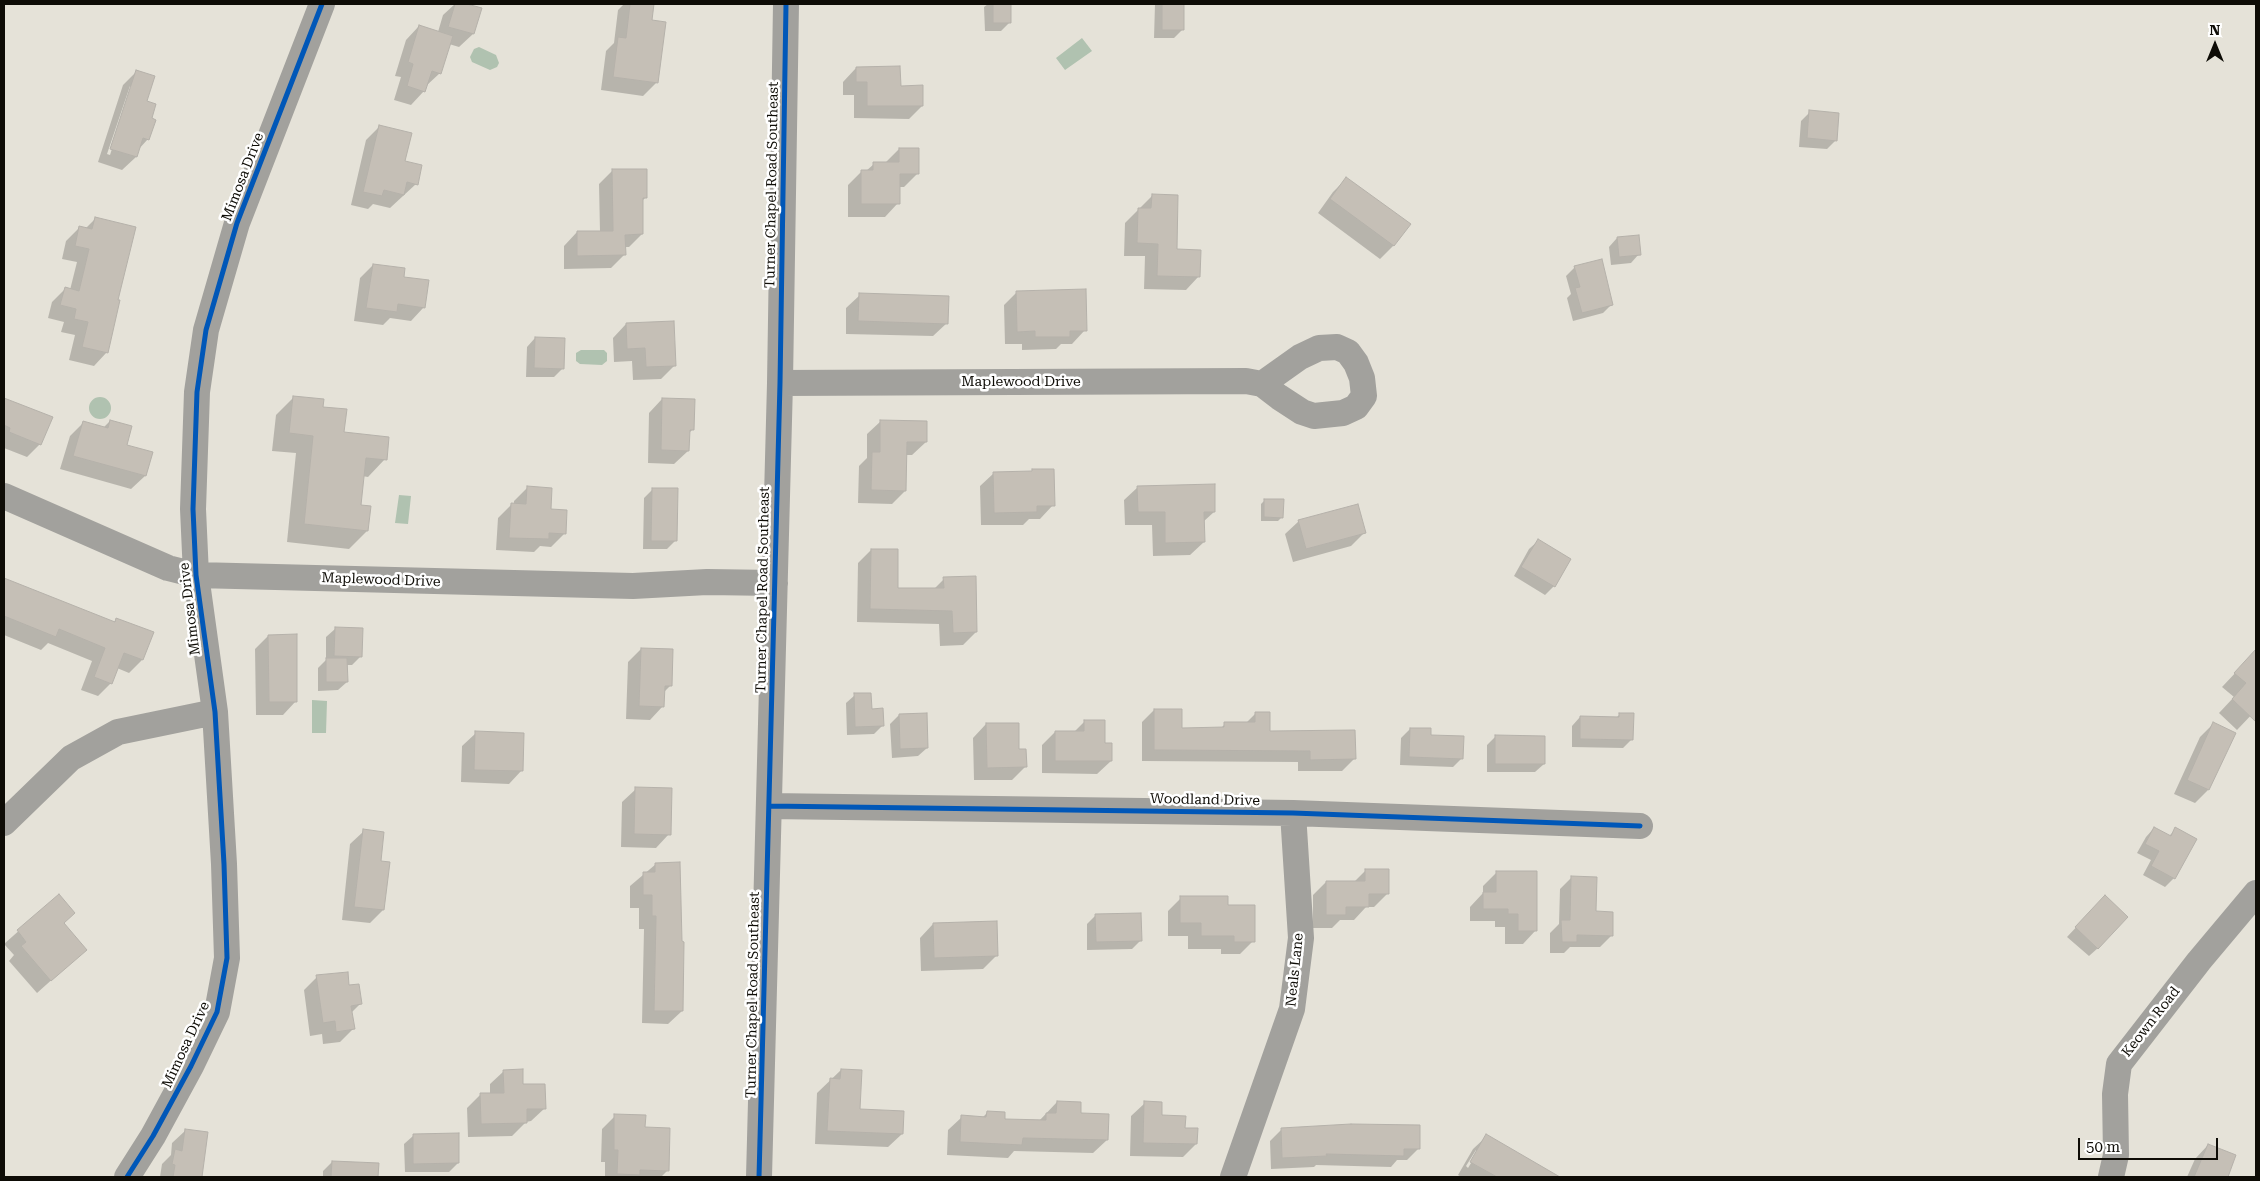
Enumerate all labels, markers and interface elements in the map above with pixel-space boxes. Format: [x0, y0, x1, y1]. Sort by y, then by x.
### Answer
north arrow [2190, 20, 2240, 70]
text: N [2210, 22, 2220, 38]
street label: Turner Chapel Road Southeast [762, 82, 782, 288]
street label: Mimosa Drive [218, 130, 268, 224]
street label: Maplewood Drive [961, 374, 1081, 390]
street label: Turner Chapel Road Southeast [753, 487, 773, 693]
street label: Mimosa Drive [176, 562, 204, 656]
street label: Maplewood Drive [321, 570, 441, 590]
street label: Woodland Drive [1150, 791, 1260, 809]
street label: Turner Chapel Road Southeast [743, 892, 763, 1098]
street label: Neals Lane [1283, 932, 1307, 1008]
street label: Keown Road [2118, 984, 2184, 1060]
street label: Mimosa Drive [159, 999, 213, 1091]
scale bar [2080, 1128, 2220, 1160]
text: 50 m [2086, 1138, 2120, 1156]

